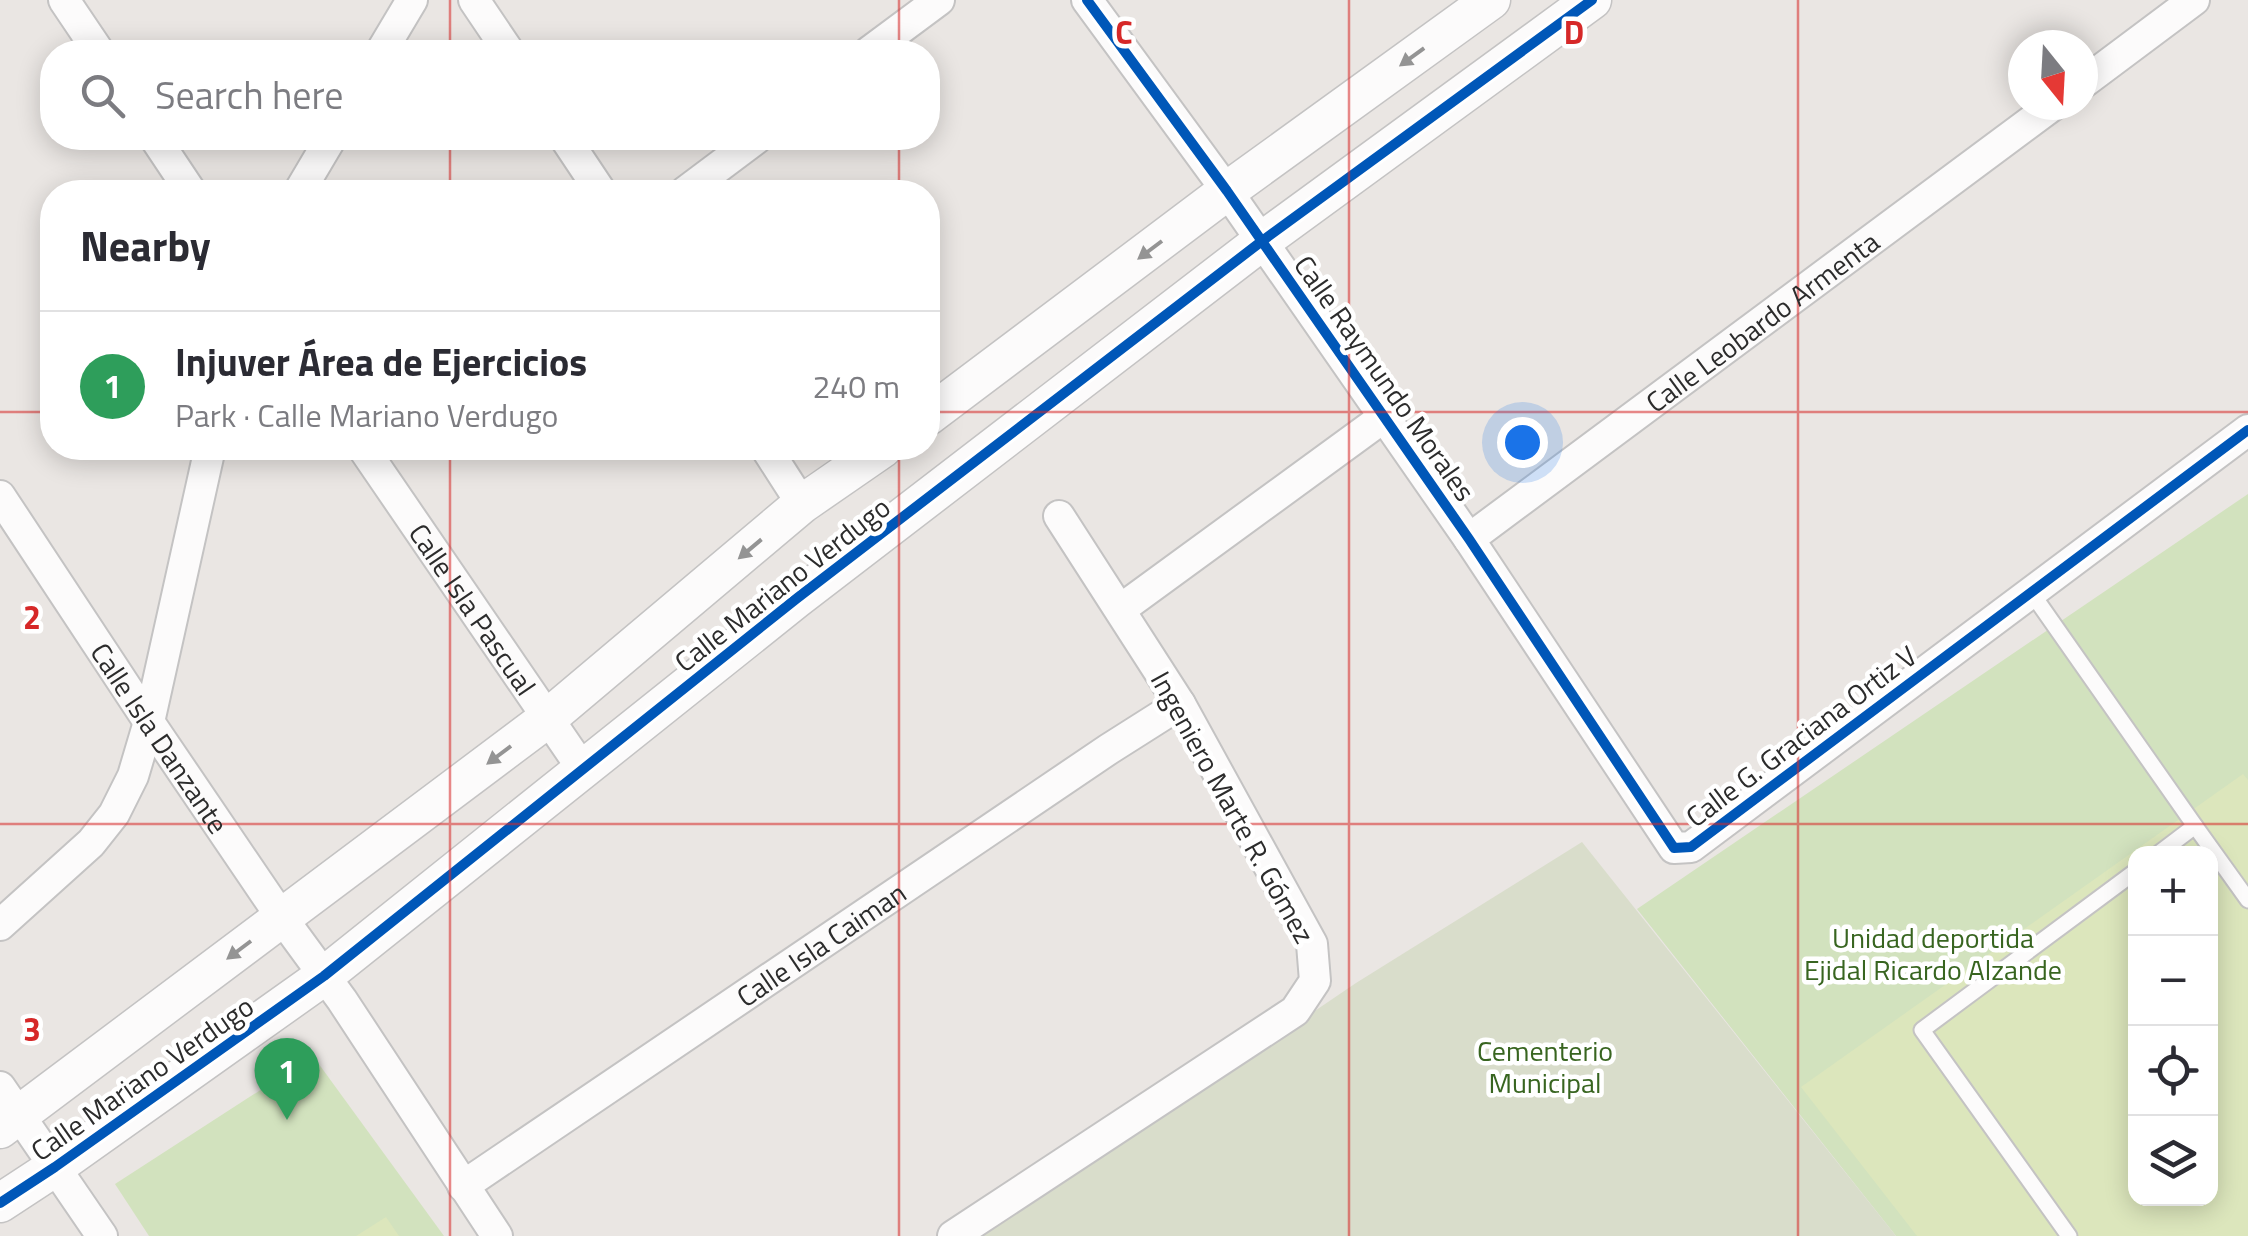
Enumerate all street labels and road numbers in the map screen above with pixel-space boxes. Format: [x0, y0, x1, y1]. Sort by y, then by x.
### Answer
street label: Calle Leobardo Armenta [1636, 220, 1888, 422]
street label: Calle Raymundo Morales [1284, 246, 1486, 510]
street label: Calle Mariano Verdugo [665, 486, 899, 682]
street label: Calle Isla Pascual [399, 514, 547, 704]
street label: Calle Isla Danzante [81, 634, 240, 842]
street label: Calle G. Graciana Ortiz V [1676, 635, 1926, 837]
street label: Ingeniero Marte R. Gómez [1140, 663, 1326, 951]
street label: Calle Isla Caiman [727, 871, 914, 1017]
street label: Calle Mariano Verdugo [22, 985, 262, 1171]

